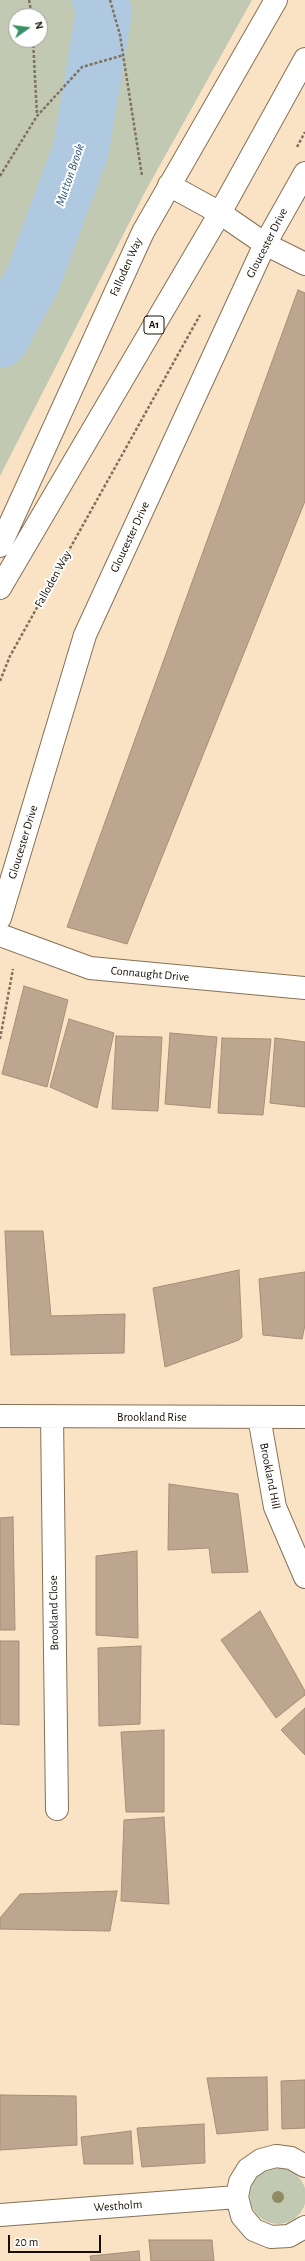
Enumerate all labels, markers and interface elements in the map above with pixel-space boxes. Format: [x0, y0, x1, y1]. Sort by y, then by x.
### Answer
north arrow [8, 8, 48, 48]
text: N [33, 20, 45, 30]
water label: Mutton Brook [52, 142, 88, 208]
street label: Gloucester Drive [243, 206, 291, 280]
street label: Falloden Way [107, 235, 145, 299]
road number: A1 [144, 316, 164, 334]
street label: Gloucester Drive [107, 499, 153, 575]
street label: Falloden Way [31, 548, 75, 610]
street label: Gloucester Drive [5, 803, 41, 881]
street label: Connaught Drive [110, 963, 190, 985]
street label: Brookland Rise [117, 1410, 187, 1424]
street label: Brookland Hill [257, 1442, 283, 1510]
street label: Brookland Close [46, 1575, 62, 1651]
street label: Westholm [93, 2197, 143, 2215]
scale bar [10, 2227, 103, 2253]
text: 20 m [15, 2236, 38, 2248]

